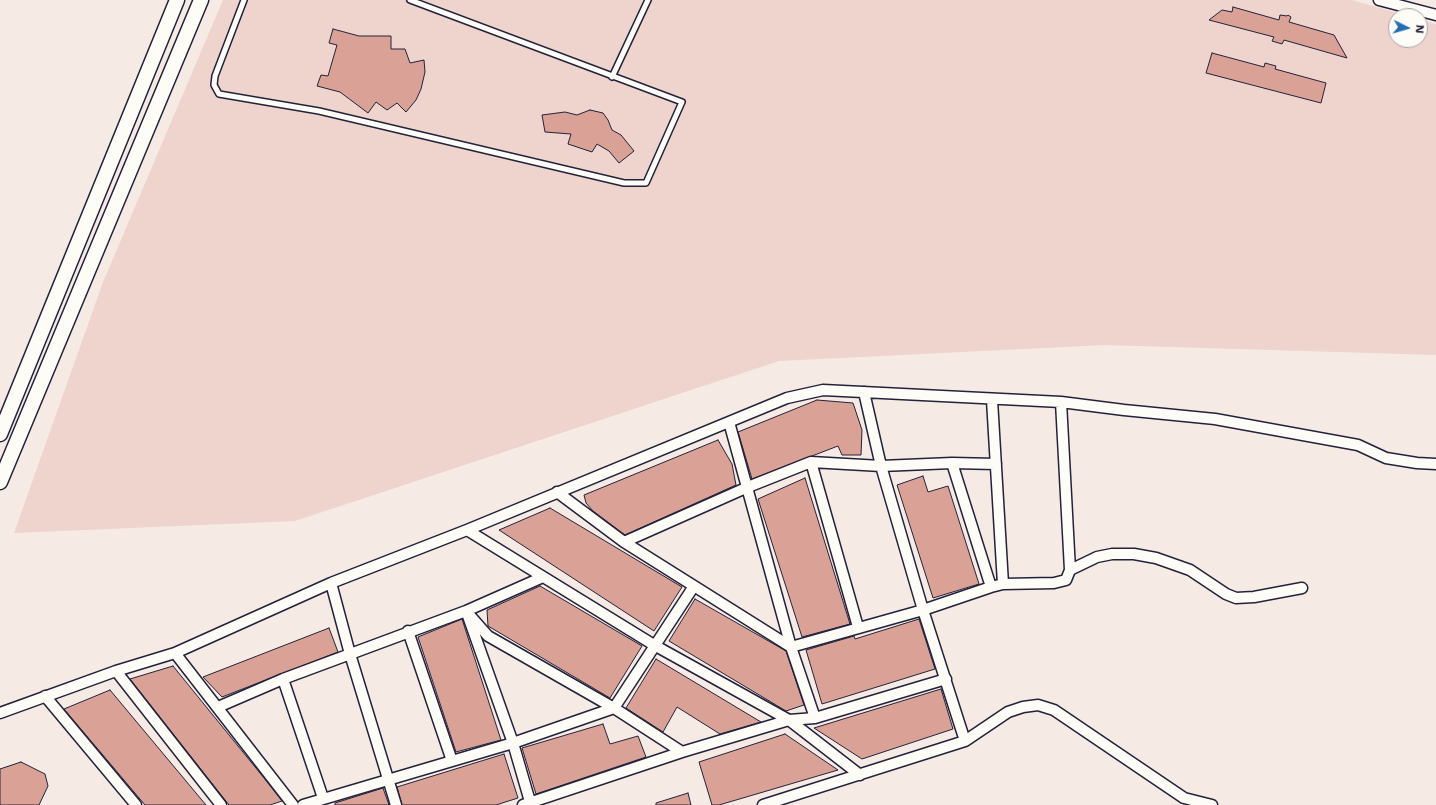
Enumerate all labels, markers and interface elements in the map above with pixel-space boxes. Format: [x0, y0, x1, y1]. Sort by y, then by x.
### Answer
north arrow [1388, 8, 1428, 48]
text: N [1412, 24, 1427, 34]

